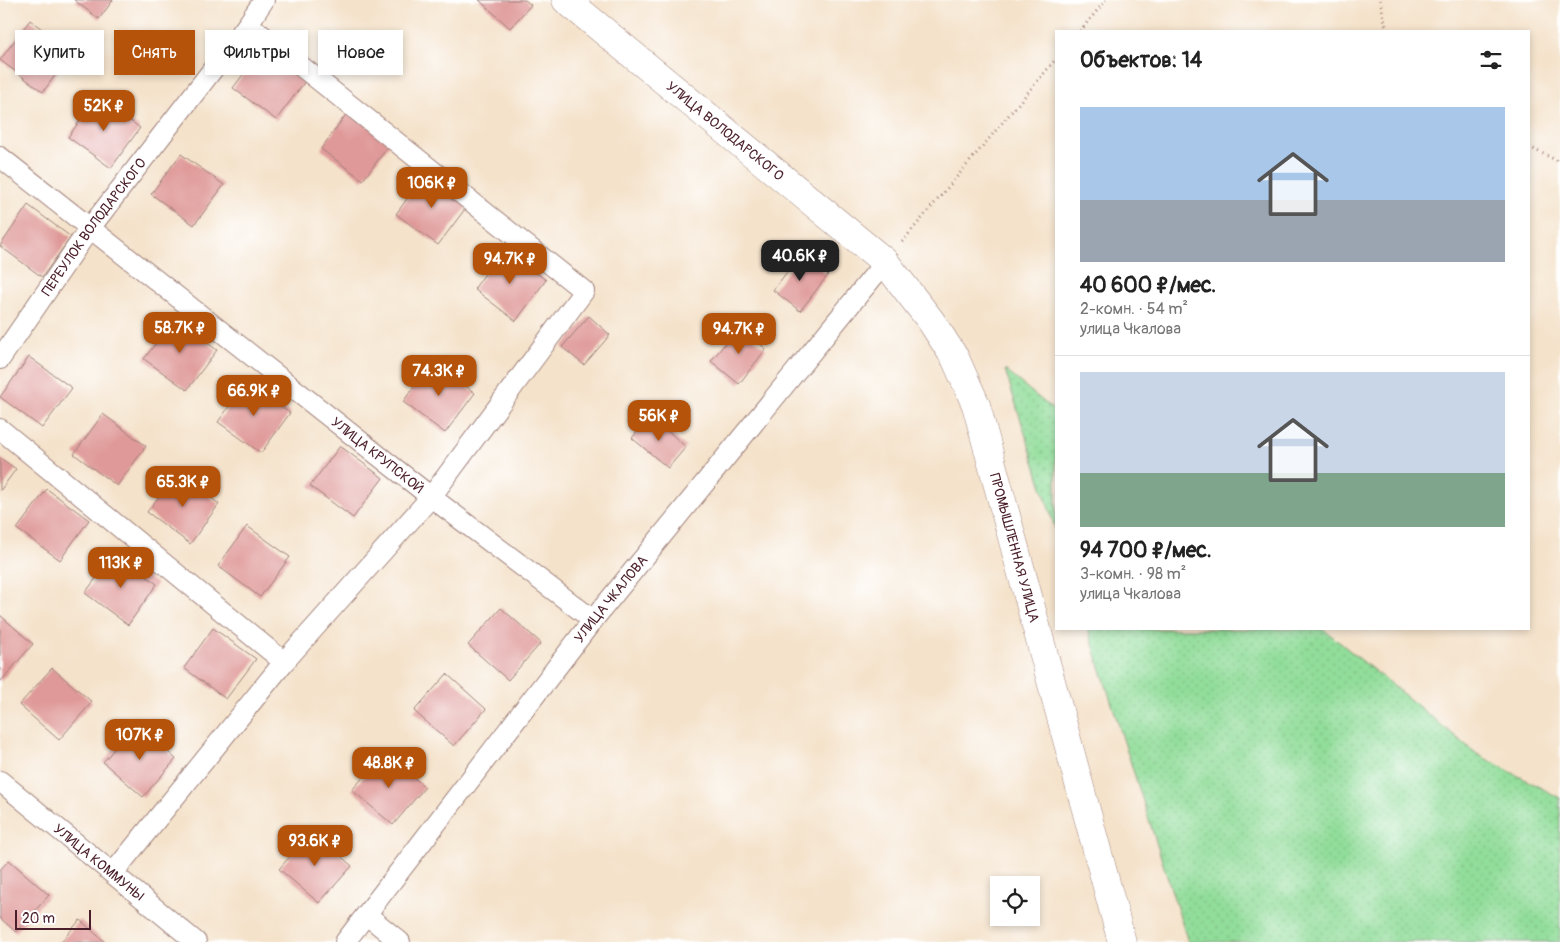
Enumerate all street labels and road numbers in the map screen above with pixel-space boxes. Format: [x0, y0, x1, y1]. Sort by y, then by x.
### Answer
street label: УЛИЦА ВОЛОДАРСКОГО [663, 78, 787, 184]
street label: ПЕРЕУЛОК ВОЛОДАРСКОГО [38, 155, 150, 299]
street label: УЛИЦА КРУПСКОЙ [328, 414, 427, 497]
street label: ПРОМЫШЛЕННАЯ УЛИЦА [986, 471, 1043, 624]
street label: УЛИЦА ЧКАЛОВА [571, 552, 651, 646]
street label: УЛИЦА КОММУНЫ [50, 821, 147, 905]

